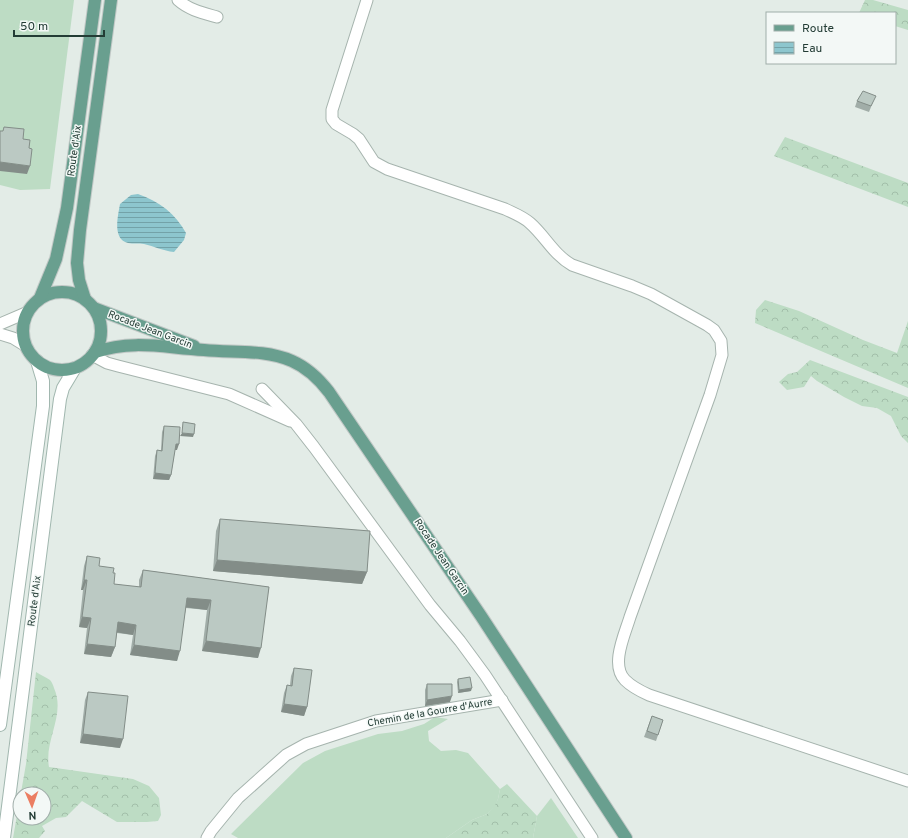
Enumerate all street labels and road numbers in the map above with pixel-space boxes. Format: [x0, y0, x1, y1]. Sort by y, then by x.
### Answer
street label: Route d'Aix [65, 125, 85, 177]
street label: Rocade Jean Garcin [106, 308, 194, 352]
street label: Rocade Jean Garcin [411, 516, 471, 598]
street label: Route d'Aix [25, 575, 45, 627]
street label: Chemin de la Gourre d'Aurre [366, 696, 494, 730]

